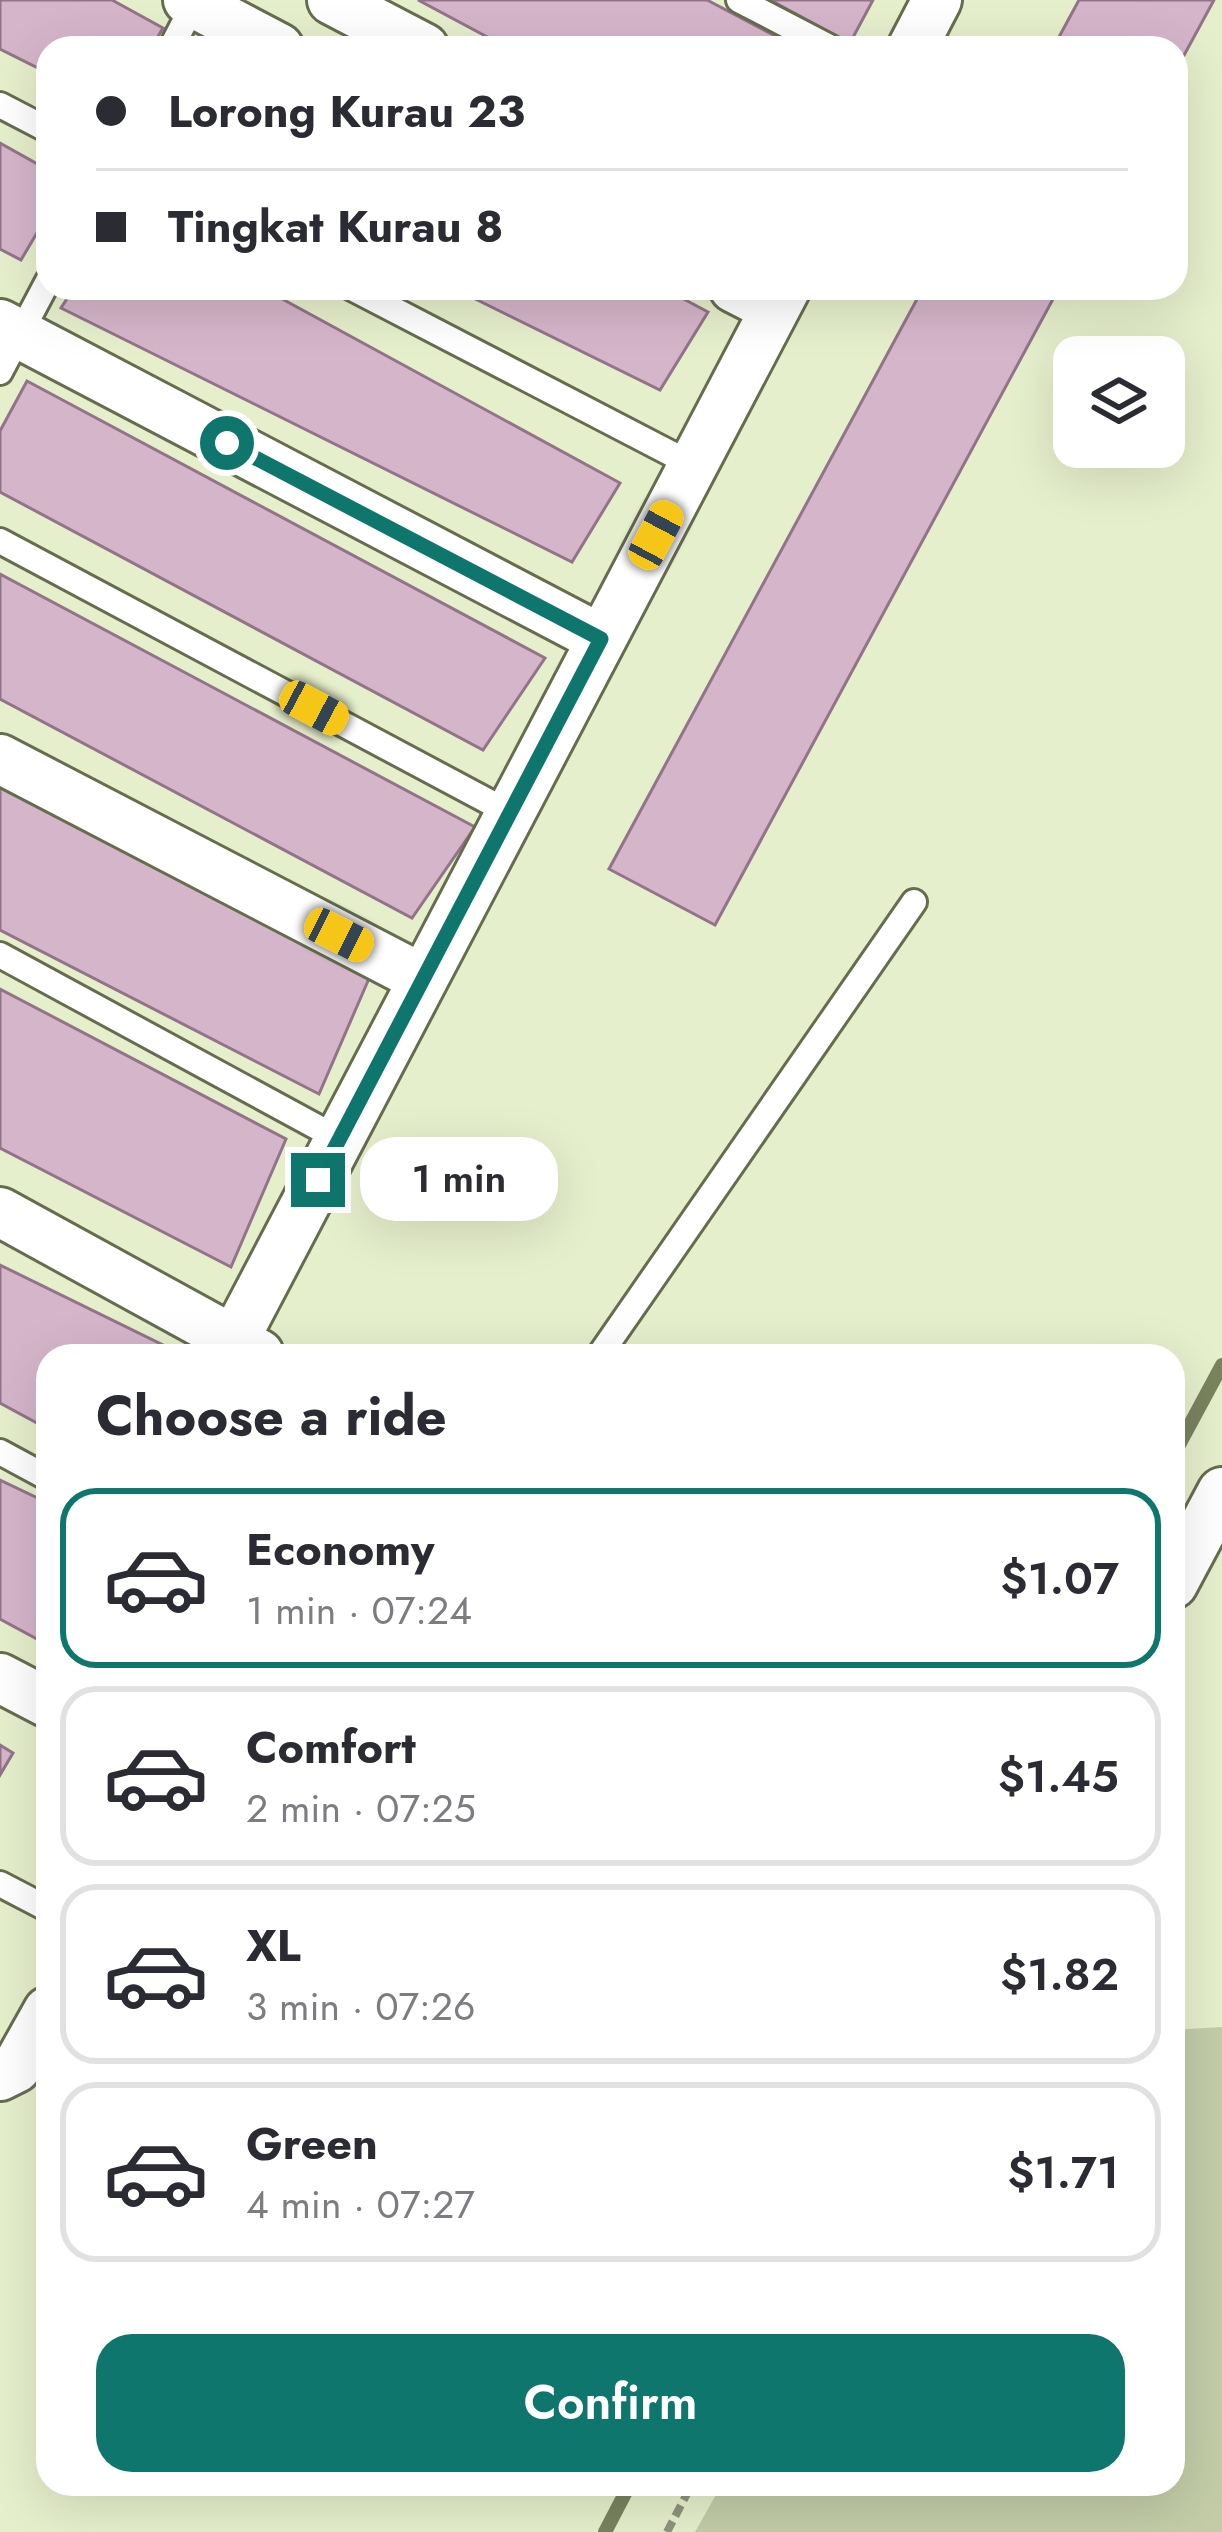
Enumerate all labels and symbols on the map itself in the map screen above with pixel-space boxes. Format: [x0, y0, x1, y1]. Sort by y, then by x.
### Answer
route start [200, 416, 254, 470]
car [623, 495, 689, 575]
car [274, 675, 354, 741]
car [299, 903, 379, 967]
callout: 1 min [360, 1138, 558, 1222]
route end [291, 1153, 345, 1207]

